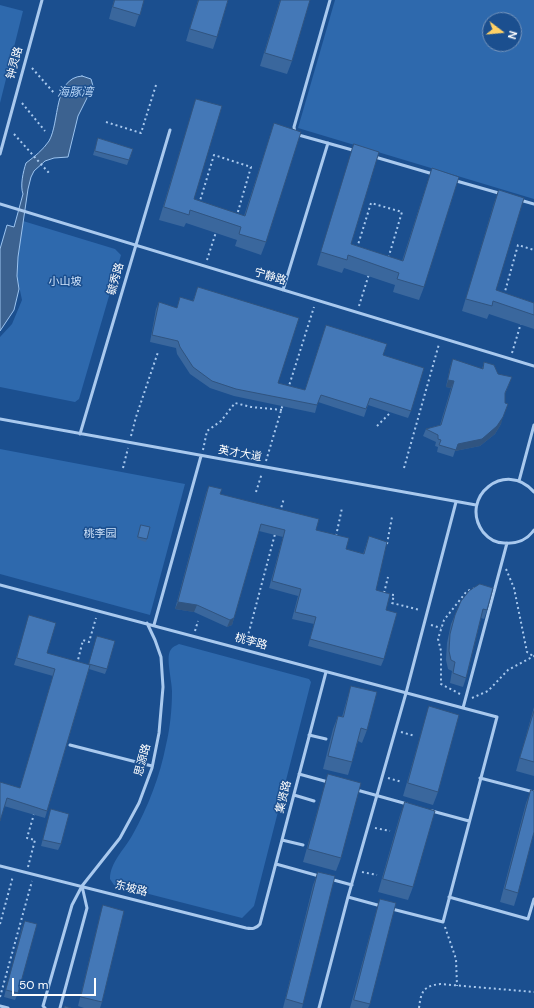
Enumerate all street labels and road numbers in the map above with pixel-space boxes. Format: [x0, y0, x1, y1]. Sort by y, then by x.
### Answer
street label: 钟灵路 [4, 45, 26, 81]
street label: 毓秀路 [105, 261, 127, 297]
street label: 宁静路 [252, 266, 288, 288]
street label: 英才大道 [217, 444, 263, 464]
street label: 桃李路 [233, 631, 269, 653]
street label: 思源路 [132, 742, 154, 778]
street label: 集贤路 [274, 779, 294, 815]
street label: 东坡路 [113, 879, 149, 899]

